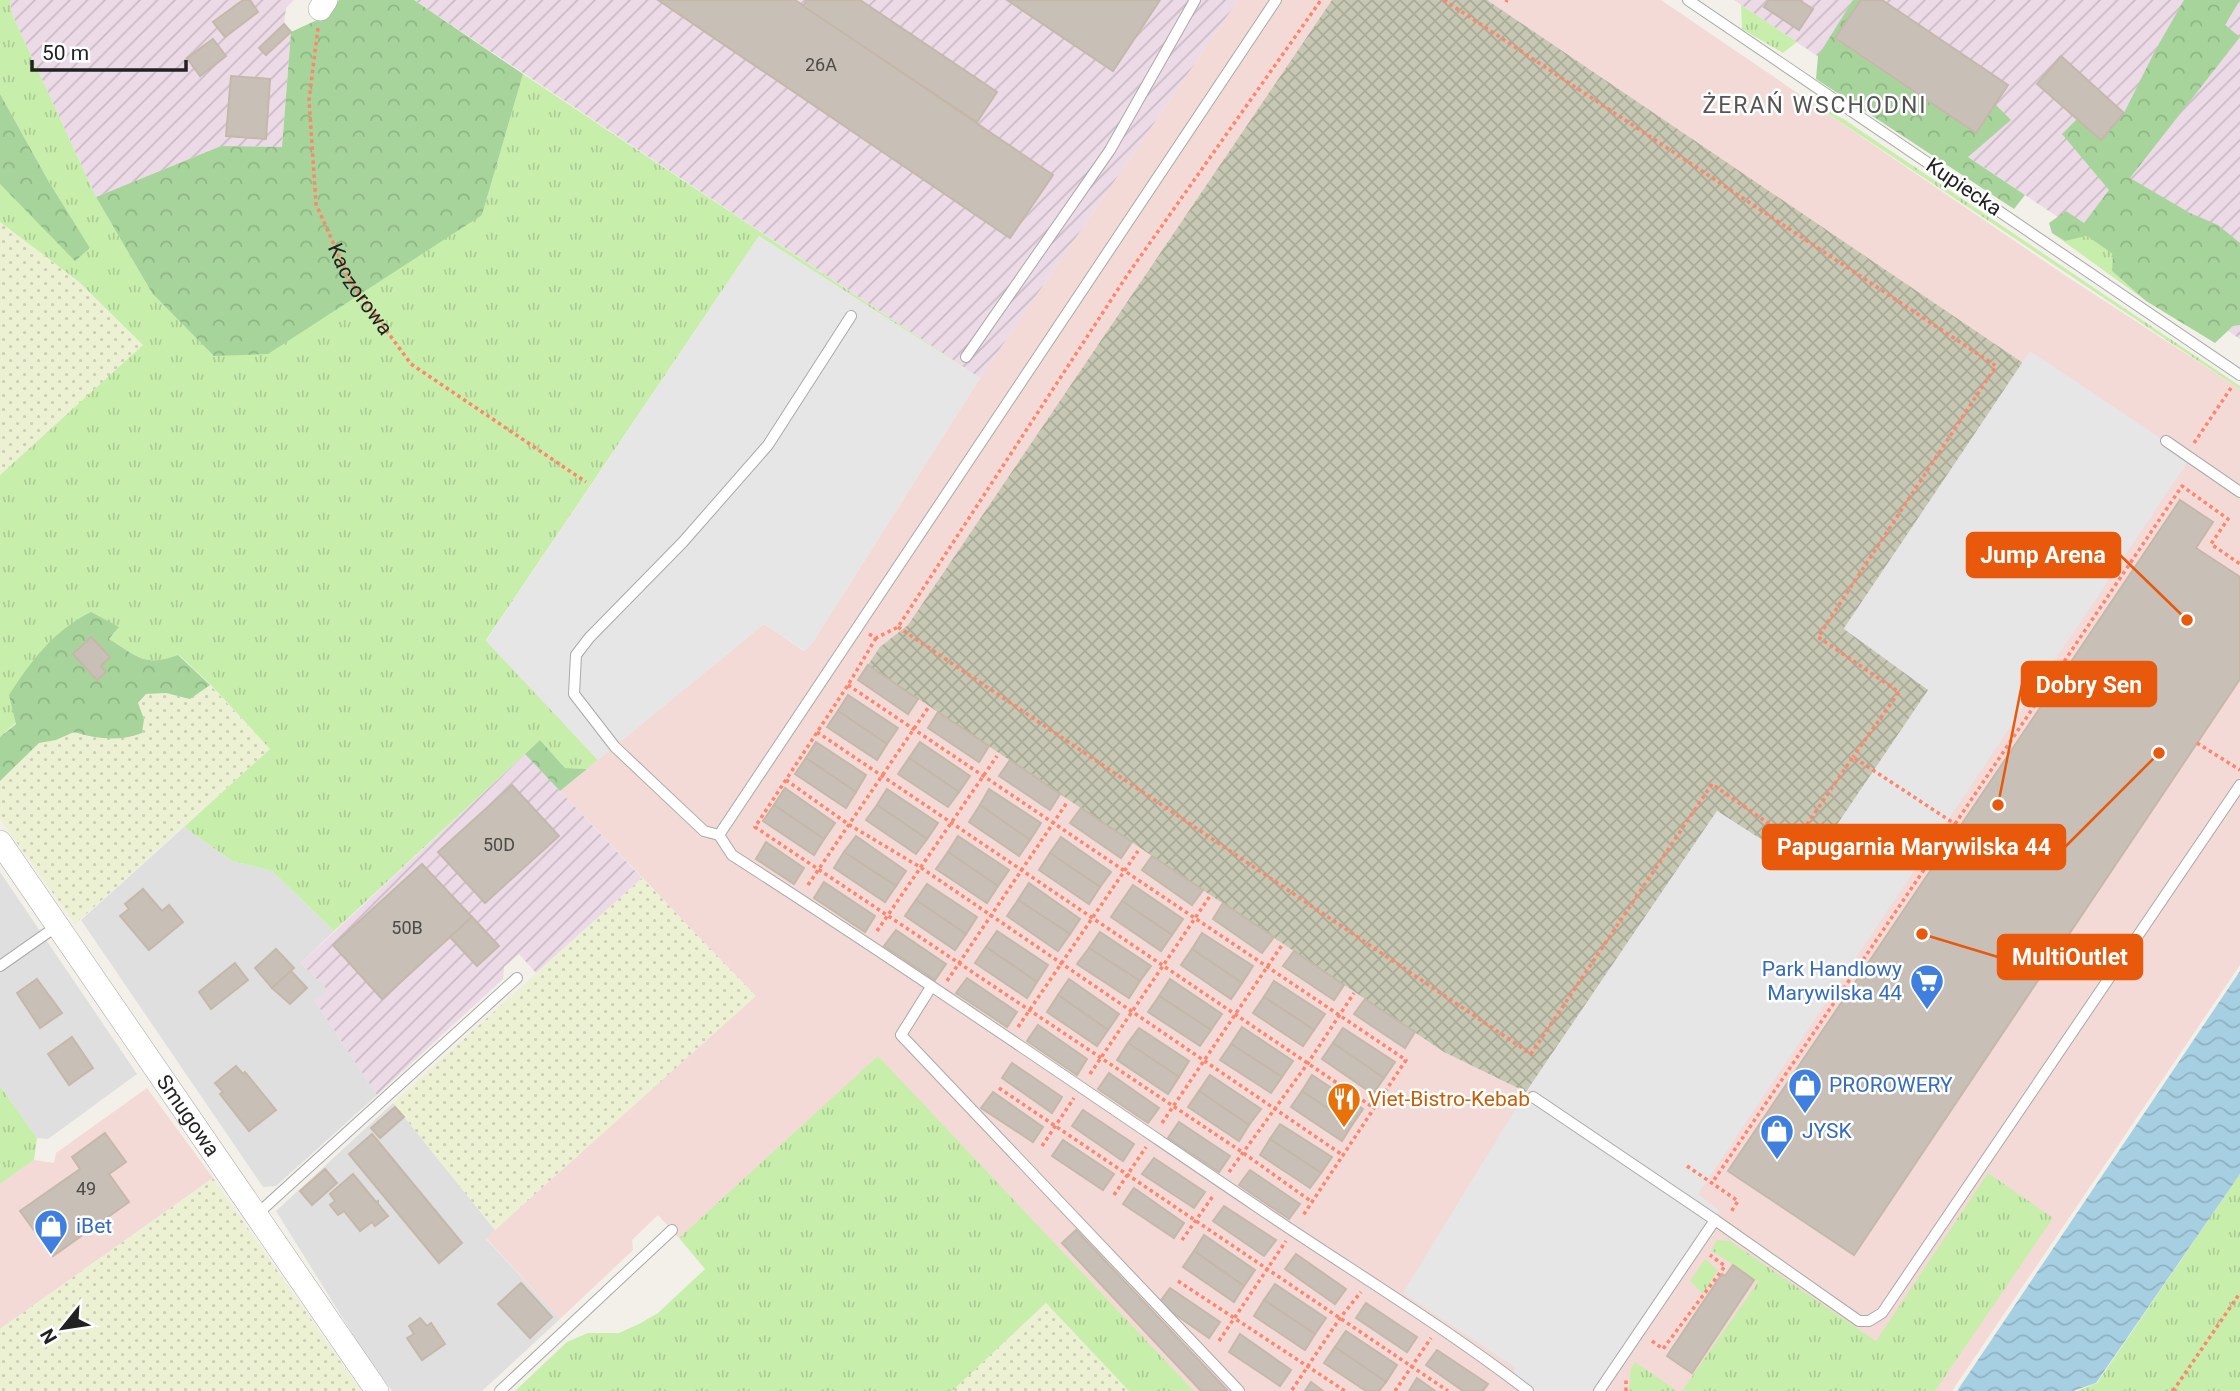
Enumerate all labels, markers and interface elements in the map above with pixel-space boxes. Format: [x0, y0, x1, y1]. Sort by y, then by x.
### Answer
scale bar [32, 28, 186, 72]
text: 50 m [42, 41, 89, 65]
house number: 26A [805, 54, 837, 75]
district label: ŻERAŃ WSCHODNI [1702, 91, 1928, 119]
street label: Kupiecka [1922, 153, 2006, 221]
street label: Kaczorowa [323, 240, 398, 340]
callout: Jump Arena [1967, 533, 2120, 577]
text: Jump Arena [1980, 542, 2106, 569]
callout: Dobry Sen [2022, 662, 2156, 706]
text: Dobry Sen [2036, 672, 2142, 699]
callout: Papugarnia Marywilska 44 [1763, 825, 2065, 869]
house number: 50D [483, 834, 515, 855]
text: Papugarnia Marywilska 44 [1777, 834, 2051, 861]
house number: 50B [391, 917, 423, 938]
callout: MultiOutlet [1998, 935, 2142, 979]
text: MultiOutlet [2012, 944, 2128, 971]
place label: Park Handlowy Marywilska 44 [1762, 957, 1902, 1005]
supermarket icon: Park Handlowy Marywilska 44 [1908, 962, 1946, 1011]
shop icon: PROROWERY [1786, 1066, 1824, 1115]
street label: Smugowa [152, 1070, 224, 1161]
place label: PROROWERY [1829, 1073, 1953, 1097]
restaurant icon: Viet-Bistro-Kebab [1325, 1080, 1363, 1129]
place label: Viet-Bistro-Kebab [1368, 1087, 1530, 1111]
shop icon: JYSK [1758, 1112, 1796, 1161]
place label: JYSK [1802, 1119, 1853, 1143]
house number: 49 [76, 1178, 96, 1199]
shop icon: iBet [32, 1207, 70, 1256]
place label: iBet [76, 1214, 112, 1238]
north arrow [28, 1293, 98, 1363]
text: N [35, 1325, 62, 1348]

